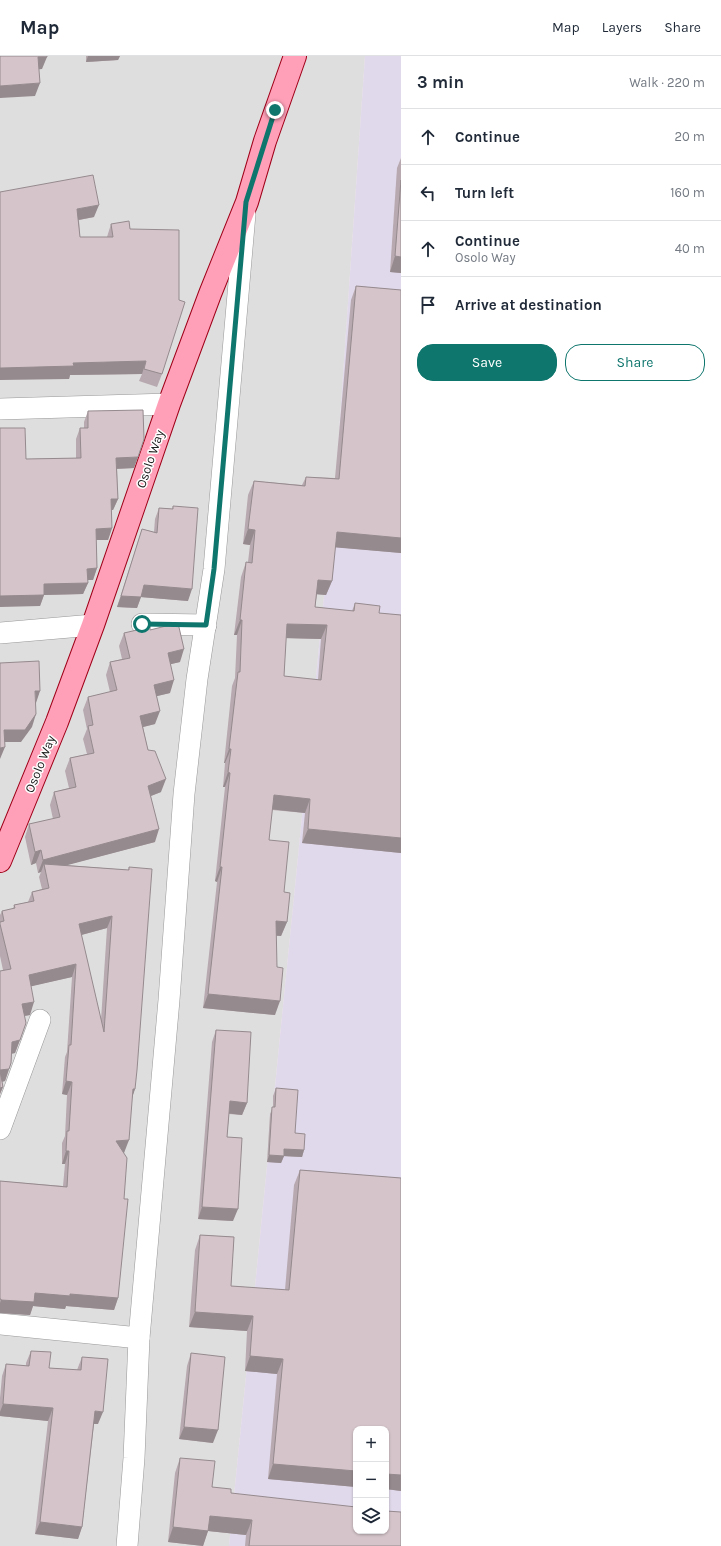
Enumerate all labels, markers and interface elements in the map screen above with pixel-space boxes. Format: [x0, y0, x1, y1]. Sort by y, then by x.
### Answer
text: Map [20, 17, 59, 39]
text: Map [552, 19, 580, 36]
text: Layers [602, 19, 642, 36]
text: Share [664, 19, 701, 36]
text: 3 min [417, 72, 464, 92]
text: Walk · 220 m [629, 75, 705, 90]
route end [266, 101, 284, 119]
icon: ahead [417, 126, 439, 148]
text: Continue [455, 128, 520, 146]
text: 20 m [675, 129, 705, 144]
icon: left [417, 182, 439, 204]
text: Turn left [455, 184, 514, 202]
text: 160 m [670, 185, 705, 200]
text: Continue [455, 232, 520, 250]
icon: ahead [417, 238, 439, 260]
text: 40 m [675, 241, 705, 256]
text: Osolo Way [455, 250, 516, 265]
icon: arrive [417, 294, 439, 316]
text: Arrive at destination [455, 296, 602, 314]
button: Save [417, 344, 557, 381]
button: Share [565, 344, 705, 381]
street label: Osolo Way [133, 428, 167, 490]
route start [133, 615, 151, 633]
street label: Osolo Way [22, 733, 58, 795]
map controls [353, 1426, 389, 1534]
button: + [353, 1426, 389, 1462]
button: − [353, 1462, 389, 1498]
button: layers [353, 1498, 389, 1534]

